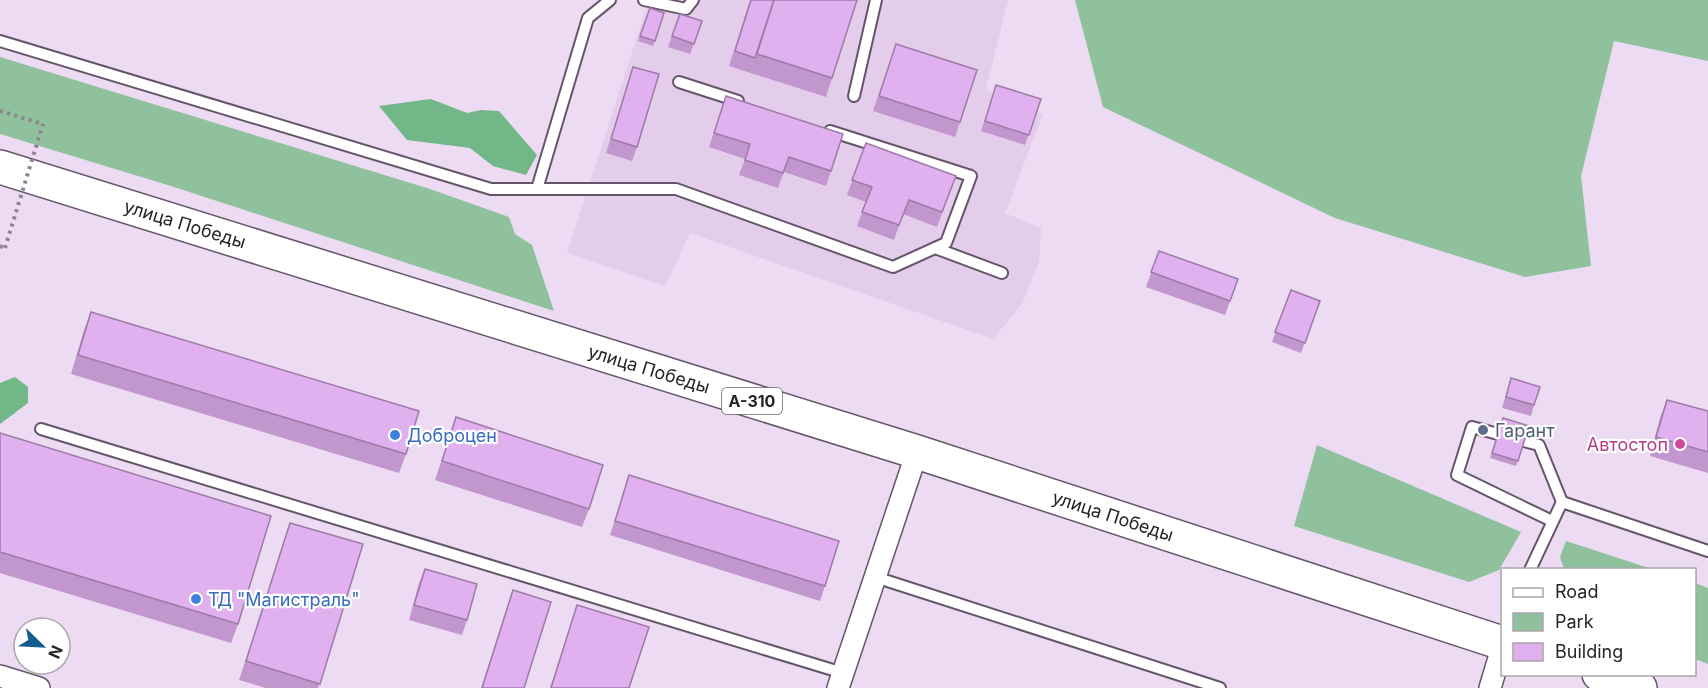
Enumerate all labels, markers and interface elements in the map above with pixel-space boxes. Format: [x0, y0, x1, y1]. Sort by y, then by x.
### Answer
street label: улица Победы [122, 196, 248, 252]
street label: улица Победы [586, 341, 712, 397]
road number: А-310 [722, 388, 782, 414]
place label: Гарант [1495, 420, 1555, 441]
marker: Гарант [1476, 423, 1490, 437]
place label: Доброцен [407, 425, 497, 446]
marker: Доброцен [388, 428, 402, 442]
place label: Автостоп [1587, 434, 1668, 455]
marker: Автостоп [1673, 437, 1687, 451]
street label: улица Победы [1050, 487, 1176, 545]
legend [1501, 568, 1696, 676]
text: Road [1555, 581, 1598, 602]
place label: ТД "Магистраль" [208, 589, 360, 610]
marker: ТД "Магистраль" [189, 592, 203, 606]
text: Park [1555, 611, 1594, 632]
north arrow [12, 616, 72, 676]
text: Building [1555, 641, 1623, 662]
text: N [44, 642, 67, 662]

